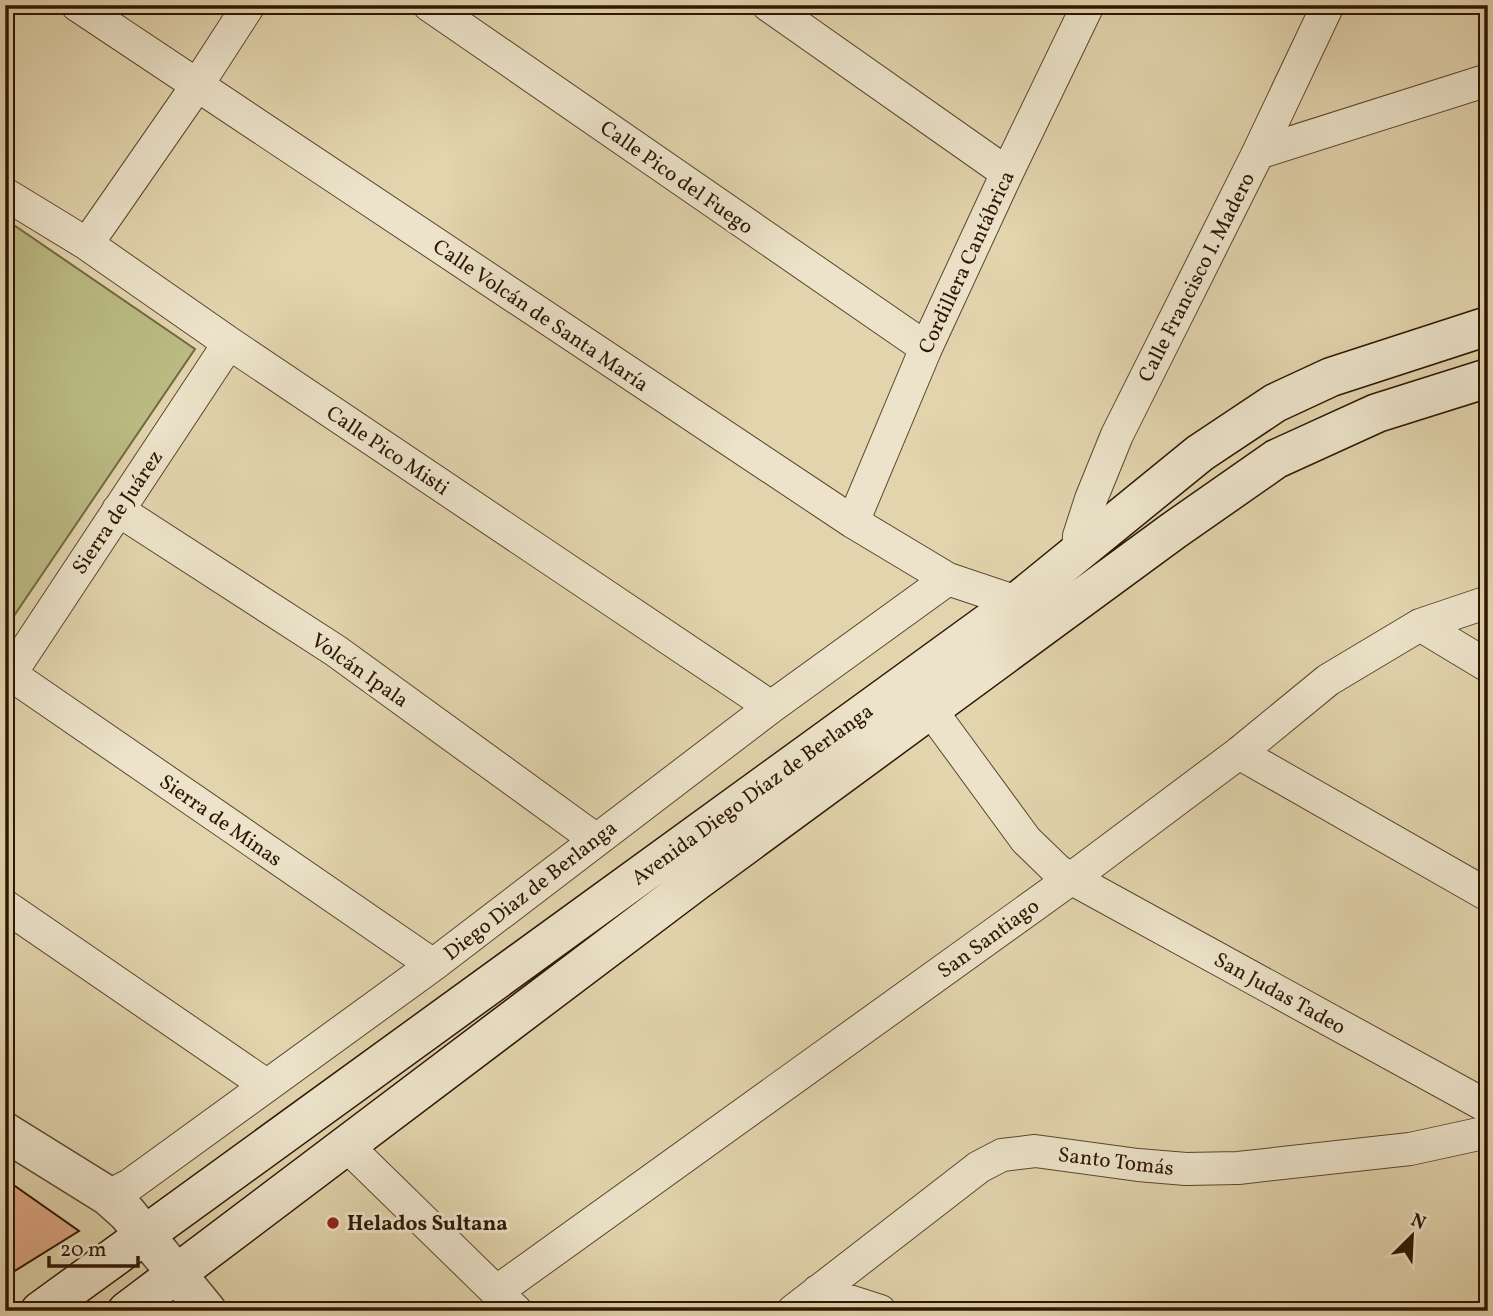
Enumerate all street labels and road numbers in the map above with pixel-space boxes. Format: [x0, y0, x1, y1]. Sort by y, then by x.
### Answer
street label: Calle Pico del Fuego [594, 114, 759, 242]
street label: Cordillera Cantábrica [912, 166, 1023, 359]
street label: Calle Francisco I. Madero [1132, 168, 1263, 387]
street label: Calle Volcán de Santa María [426, 233, 654, 399]
street label: Calle Pico Misti [320, 399, 454, 503]
street label: Sierra de Juárez [66, 445, 171, 581]
street label: Volcán Ipala [305, 627, 414, 715]
street label: Avenida Diego Díaz de Berlanga [626, 698, 880, 893]
street label: Sierra de Minas [153, 768, 287, 874]
street label: Diego Diaz de Berlanga [438, 814, 624, 968]
street label: San Santiago [932, 892, 1046, 986]
street label: San Judas Tadeo [1208, 946, 1351, 1043]
street label: Santo Tomás [1056, 1141, 1175, 1184]

